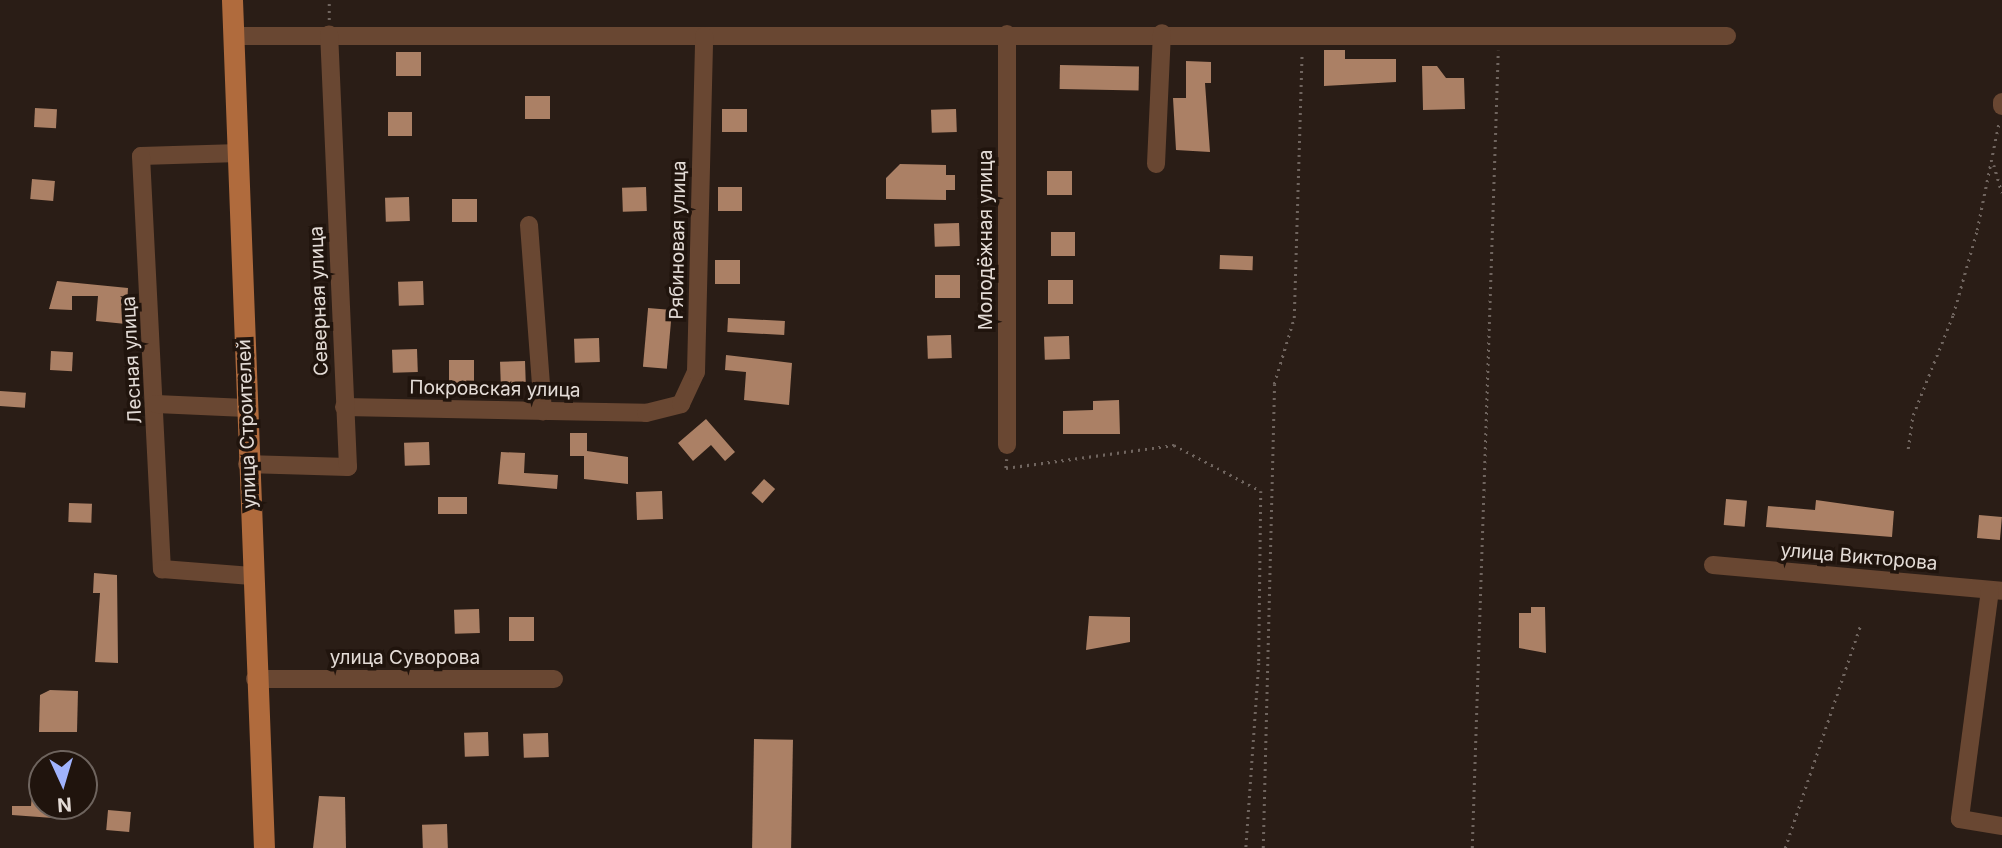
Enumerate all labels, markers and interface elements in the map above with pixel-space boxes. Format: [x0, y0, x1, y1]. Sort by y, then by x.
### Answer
street label: Молодёжная улица [975, 150, 997, 330]
street label: Рябиновая улица [665, 160, 691, 320]
street label: Северная улица [305, 226, 333, 376]
street label: Лесная улица [117, 296, 147, 424]
street label: улица Строителей [233, 339, 261, 509]
street label: Покровская улица [409, 376, 581, 402]
street label: улица Викторова [1779, 539, 1939, 575]
street label: улица Суворова [330, 647, 480, 669]
north arrow [28, 750, 98, 820]
text: N [56, 792, 72, 816]

